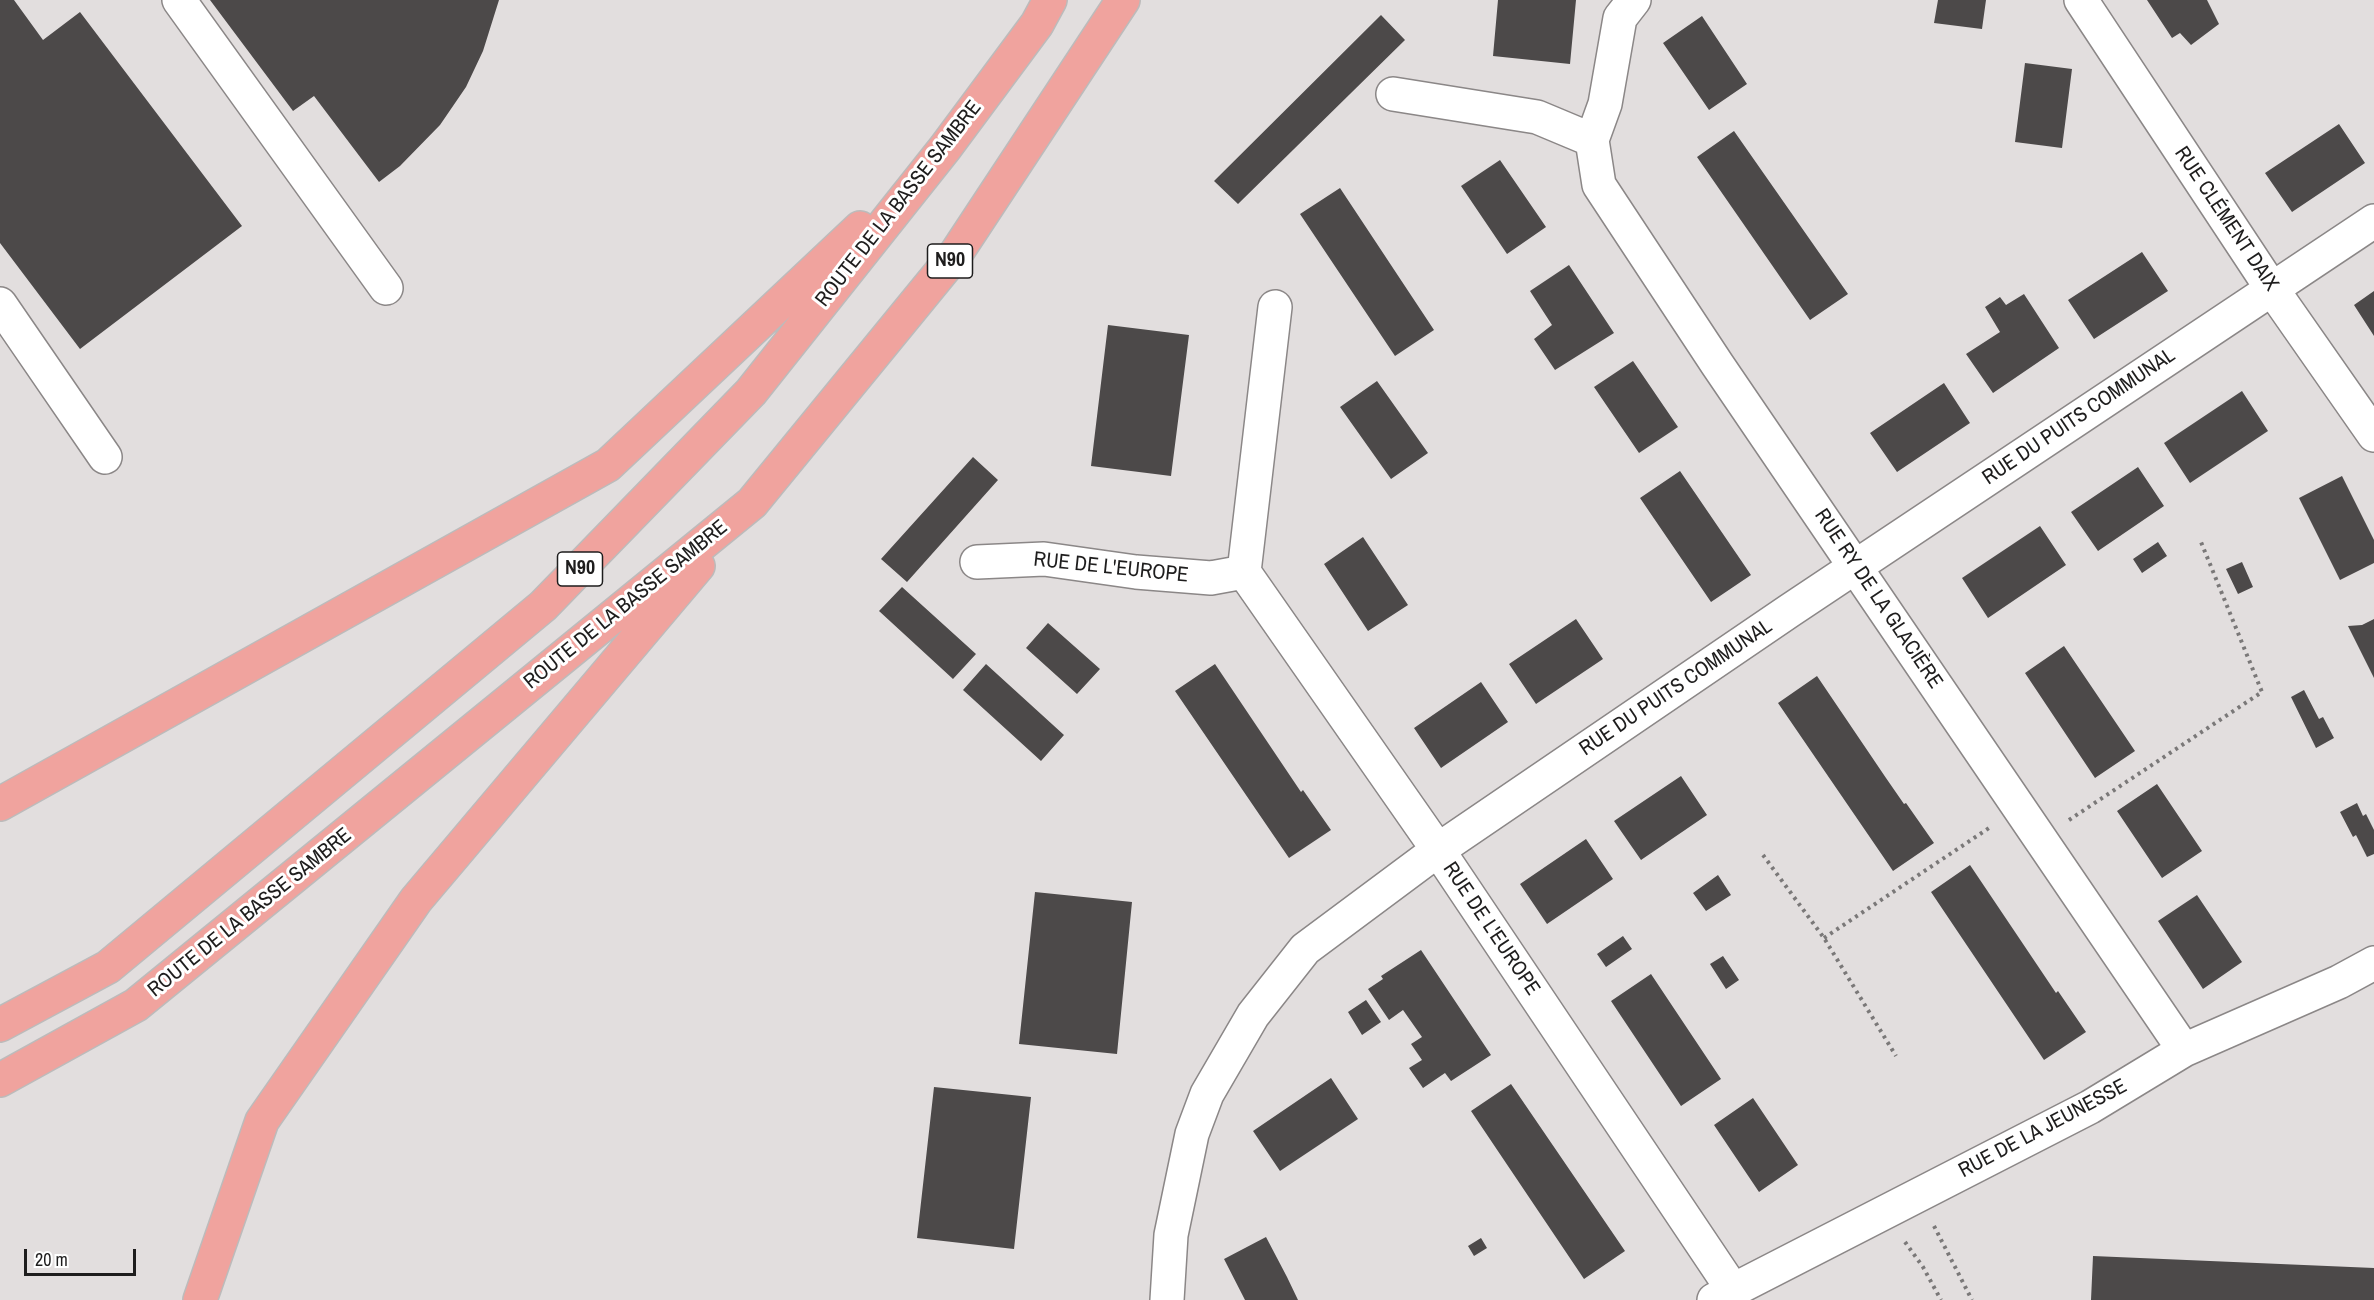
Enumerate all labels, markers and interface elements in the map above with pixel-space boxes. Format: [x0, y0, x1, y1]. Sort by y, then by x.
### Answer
street label: ROUTE DE LA BASSE SAMBRE [811, 96, 987, 312]
street label: RUE CLÉMENT DAIX [2168, 142, 2284, 296]
road number: N90 [928, 244, 972, 278]
street label: RUE DU PUITS COMMUNAL [1978, 343, 2180, 491]
street label: RUE RY DE LA GLACIÈRE [1809, 504, 1947, 694]
street label: ROUTE DE LA BASSE SAMBRE [519, 515, 733, 695]
street label: RUE DE L'EUROPE [1032, 547, 1190, 589]
road number: N90 [558, 552, 602, 586]
street label: RUE DU PUITS COMMUNAL [1575, 614, 1777, 762]
street label: ROUTE DE LA BASSE SAMBRE [143, 823, 357, 1003]
street label: RUE DE L'EUROPE [1437, 858, 1545, 1000]
street label: RUE DE LA JEUNESSE [1955, 1074, 2131, 1184]
scale bar [27, 1237, 140, 1275]
text: 20 m [35, 1247, 68, 1272]

